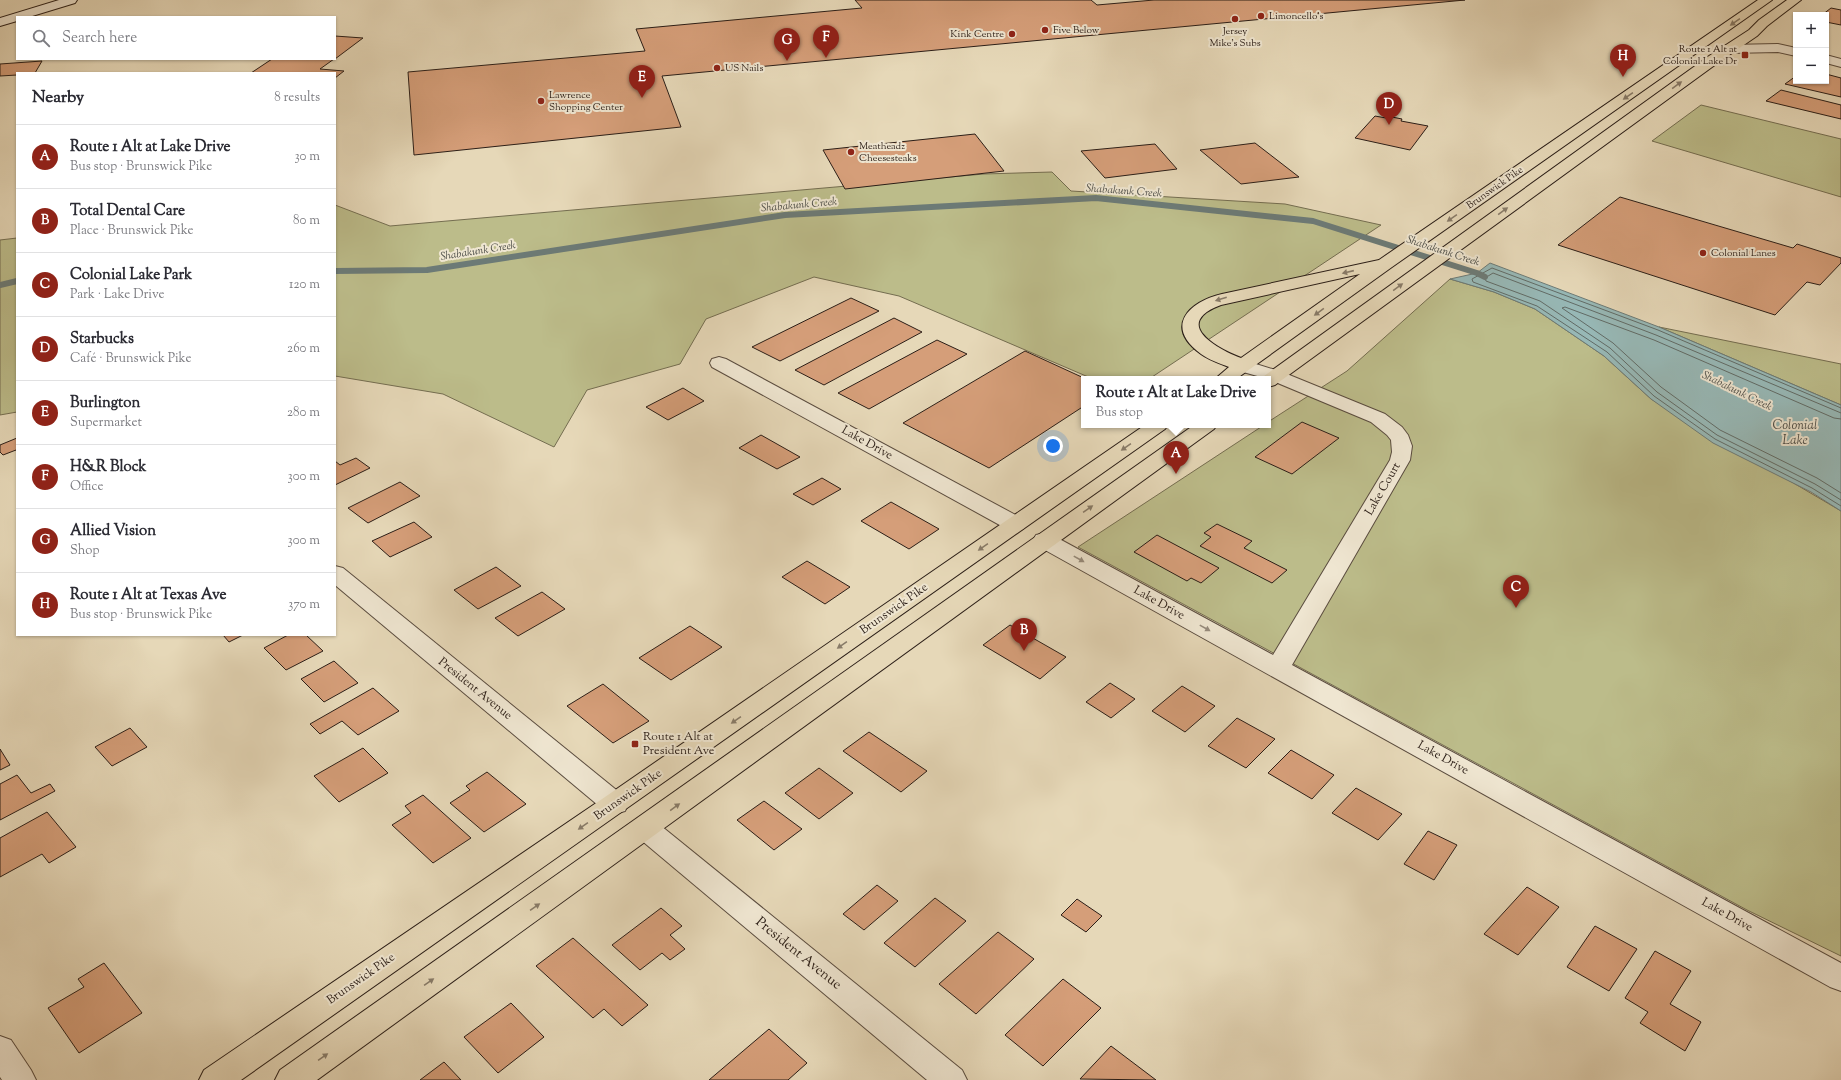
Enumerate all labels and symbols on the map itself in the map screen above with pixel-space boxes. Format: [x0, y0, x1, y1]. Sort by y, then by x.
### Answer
place label: Limoncello's [1269, 9, 1323, 24]
marker: Limoncello's [1256, 11, 1266, 21]
marker: Jersey Mike's Subs [1230, 14, 1240, 24]
one-way arrow [1729, 18, 1740, 26]
place label: Five Below [1053, 23, 1100, 38]
place label: Jersey Mike's Subs [1209, 24, 1261, 51]
pin: F [813, 25, 839, 58]
marker: Five Below [1040, 25, 1050, 35]
place label: Kink Centre [950, 27, 1004, 42]
pin: G [774, 28, 800, 61]
marker: Kink Centre [1007, 29, 1017, 39]
place label: Route 1 Alt at Colonial Lake Dr [1663, 42, 1738, 69]
pin: H [1610, 44, 1636, 77]
marker: Route 1 Alt at Colonial Lake Dr [1740, 50, 1750, 60]
place label: US Nails [725, 61, 763, 76]
marker: US Nails [712, 63, 722, 73]
pin: E [629, 65, 655, 98]
one-way arrow [1671, 81, 1682, 90]
place label: Lawrence Shopping Center [549, 88, 623, 115]
pin: D [1376, 92, 1402, 125]
one-way arrow [1623, 92, 1633, 100]
marker: Lawrence Shopping Center [536, 96, 546, 106]
place label: Meatheadz Cheesesteaks [859, 139, 917, 166]
marker: Meatheadz Cheesesteaks [846, 147, 856, 157]
street label: Brunswick Pike [1464, 163, 1527, 213]
water label: Shabakunk Creek [1085, 180, 1163, 202]
water label: Shabakunk Creek [760, 194, 838, 216]
one-way arrow [1498, 207, 1508, 215]
one-way arrow [1446, 214, 1457, 222]
water label: Shabakunk Creek [1404, 232, 1482, 270]
water label: Shabakunk Creek [439, 237, 517, 265]
place label: Colonial Lanes [1711, 246, 1776, 261]
marker: Colonial Lanes [1698, 248, 1708, 258]
one-way arrow [1342, 269, 1354, 275]
one-way arrow [1392, 283, 1403, 291]
one-way arrow [1215, 296, 1227, 302]
one-way arrow [1313, 307, 1324, 316]
water label: Shabakunk Creek [1699, 367, 1775, 415]
water label: Colonial Lake [1773, 417, 1818, 450]
street label: Lake Drive [838, 422, 896, 465]
your location [1043, 436, 1063, 456]
pin: A [1163, 441, 1189, 474]
one-way arrow [1121, 443, 1131, 451]
street label: Lake Court [1361, 459, 1405, 519]
one-way arrow [1082, 505, 1093, 513]
one-way arrow [978, 543, 989, 551]
one-way arrow [1073, 555, 1084, 562]
pin: C [1503, 575, 1529, 608]
street label: Brunswick Pike [856, 579, 932, 639]
street label: Lake Drive [1130, 582, 1188, 625]
pin: B [1011, 618, 1037, 651]
one-way arrow [1199, 624, 1211, 631]
one-way arrow [837, 641, 848, 649]
street label: President Avenue [434, 653, 516, 725]
one-way arrow [731, 716, 741, 724]
place label: Route 1 Alt at President Ave [643, 728, 715, 760]
street label: Lake Drive [1414, 737, 1472, 780]
marker: Route 1 Alt at President Ave [630, 739, 640, 749]
street label: Brunswick Pike [590, 765, 666, 825]
one-way arrow [669, 803, 680, 811]
one-way arrow [578, 822, 589, 830]
street label: Lake Drive [1698, 894, 1756, 937]
one-way arrow [529, 903, 540, 911]
street label: President Avenue [751, 913, 845, 995]
street label: Brunswick Pike [323, 949, 399, 1009]
one-way arrow [423, 978, 434, 986]
one-way arrow [317, 1053, 328, 1061]

